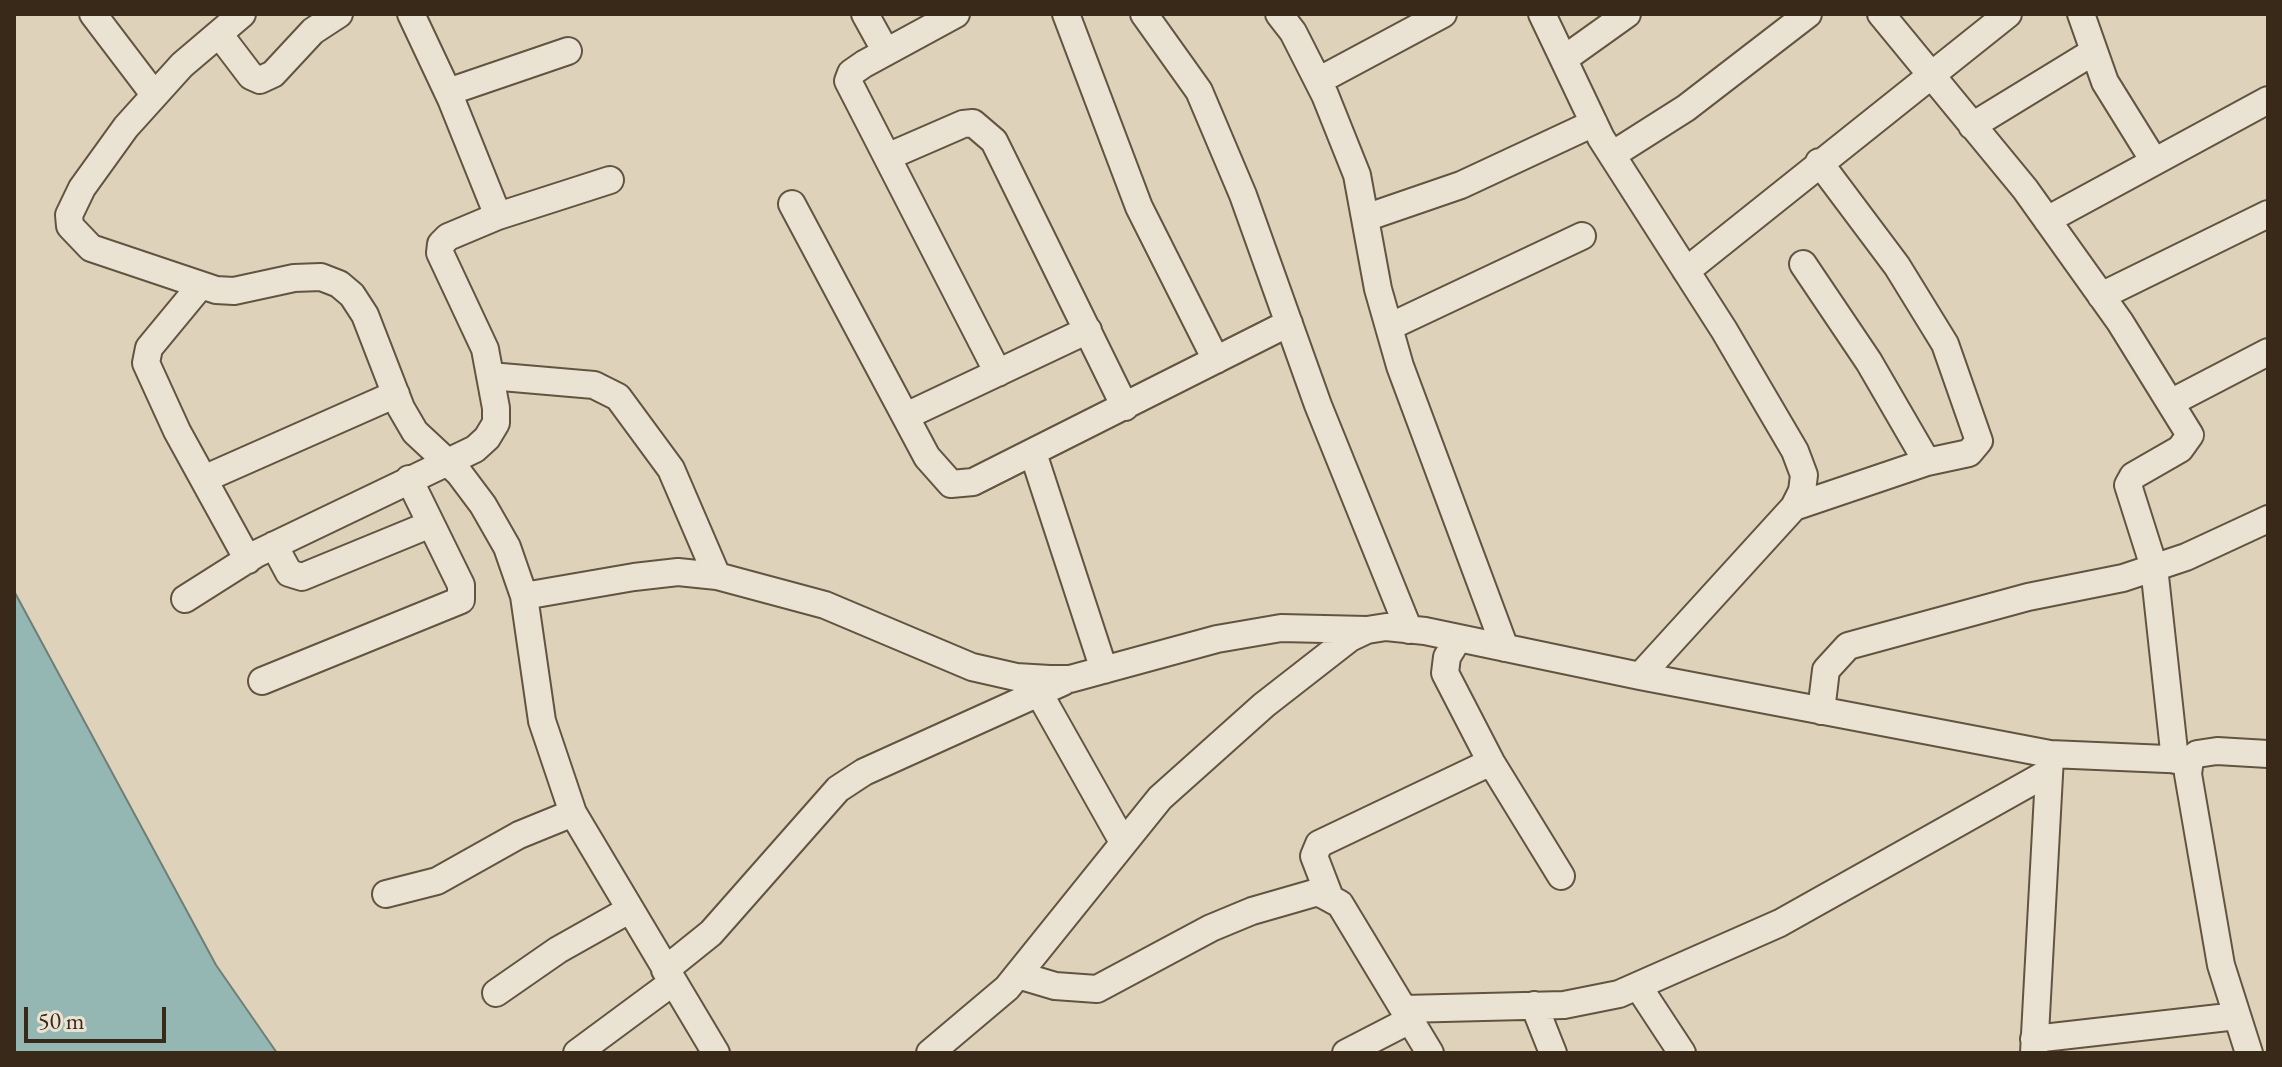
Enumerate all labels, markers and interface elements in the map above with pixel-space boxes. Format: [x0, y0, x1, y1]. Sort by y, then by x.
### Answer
scale bar [28, 991, 170, 1041]
text: 50 m [38, 1005, 85, 1036]

